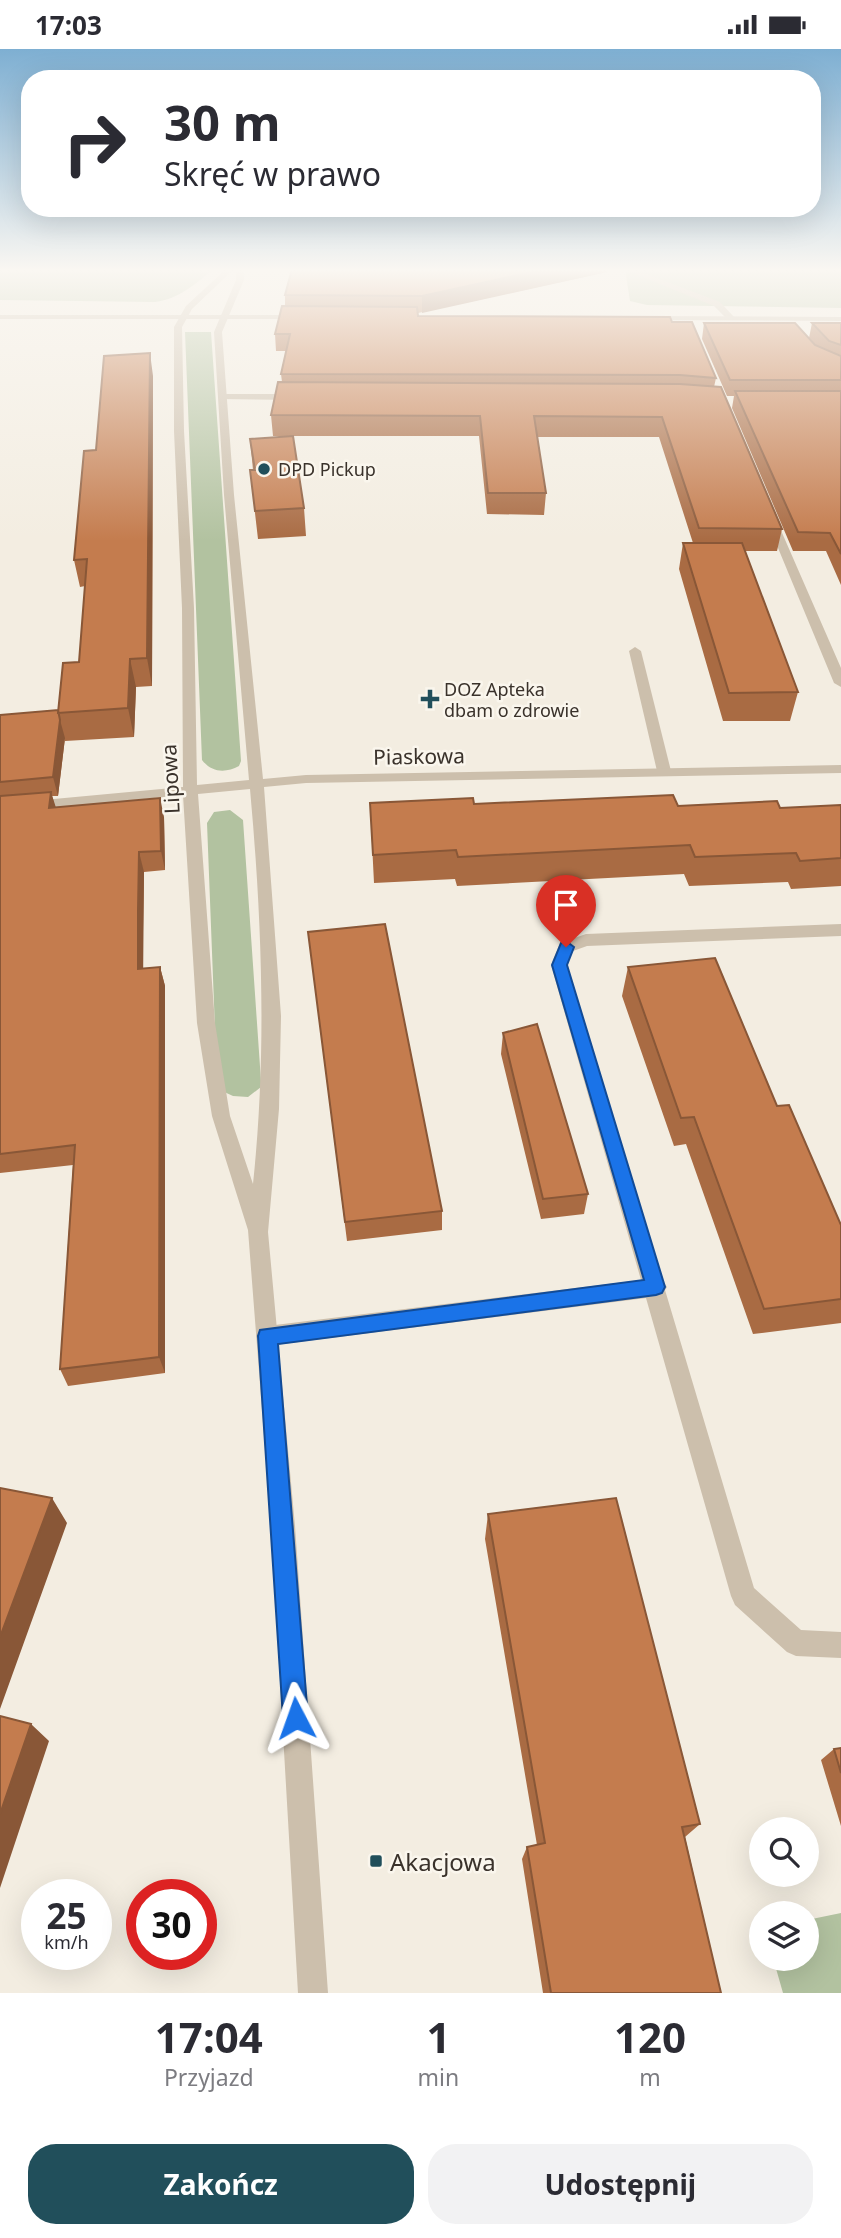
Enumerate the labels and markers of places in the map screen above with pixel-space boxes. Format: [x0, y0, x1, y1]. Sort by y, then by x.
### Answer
place label: DPD Pickup [278, 457, 376, 481]
marker: DPD Pickup [256, 461, 272, 477]
place label: DOZ Apteka dbam o zdrowie [444, 677, 579, 722]
marker: DOZ Apteka dbam o zdrowie [422, 691, 438, 707]
pin [536, 875, 596, 947]
place label: Akacjowa [390, 1845, 496, 1878]
marker: Akacjowa [368, 1853, 384, 1869]

